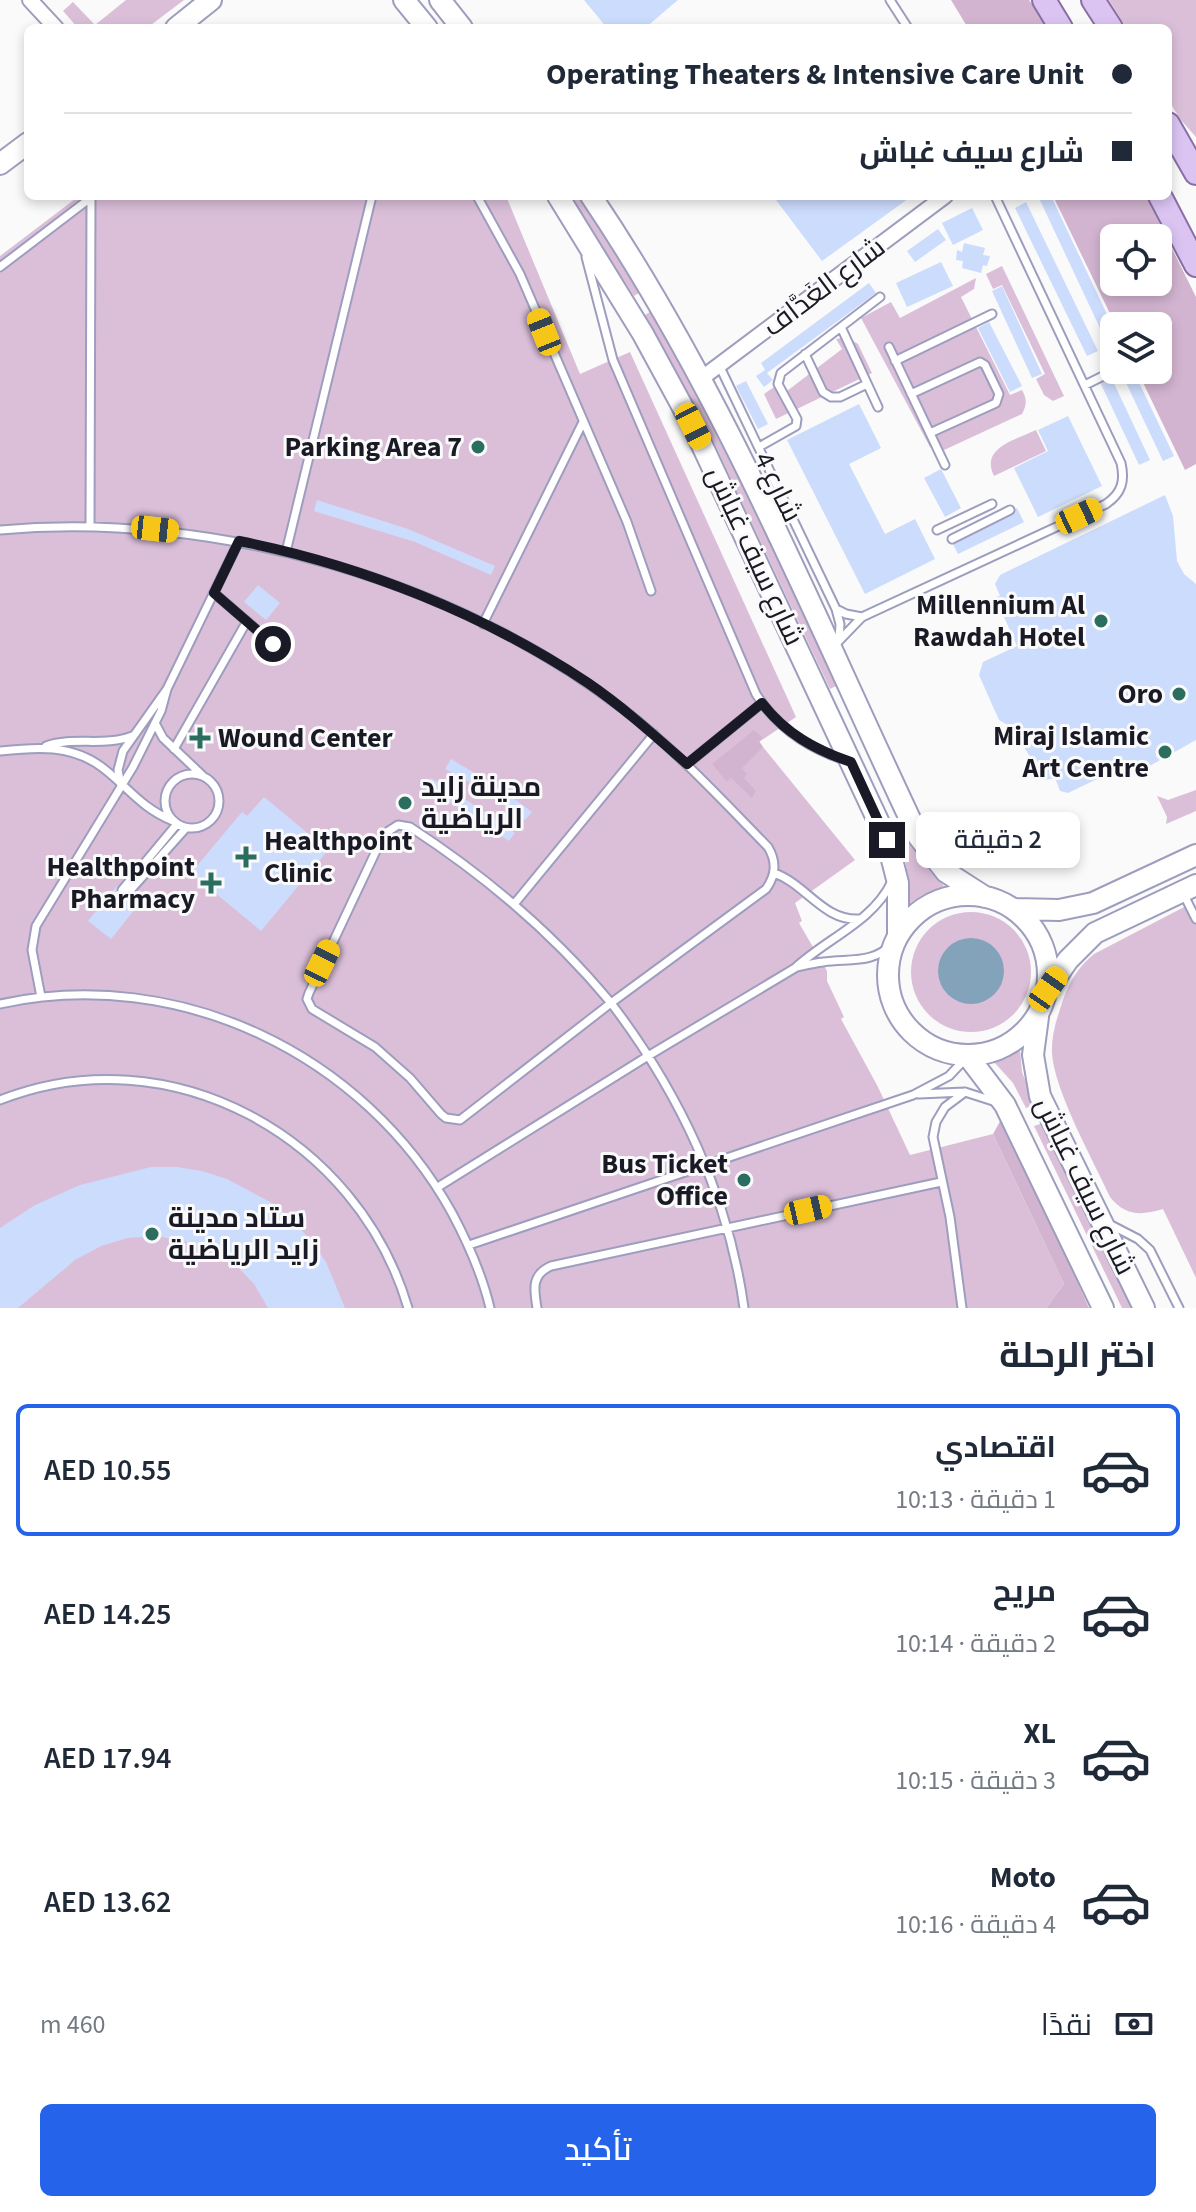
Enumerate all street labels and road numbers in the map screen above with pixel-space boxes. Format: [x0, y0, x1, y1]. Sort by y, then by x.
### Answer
street label: شارع الغَدَّاف [754, 228, 894, 346]
street label: شارع 4 [744, 445, 812, 529]
street label: شارع سيف غباش [696, 460, 814, 652]
street label: شارع سيف غباش [1025, 1090, 1145, 1282]

